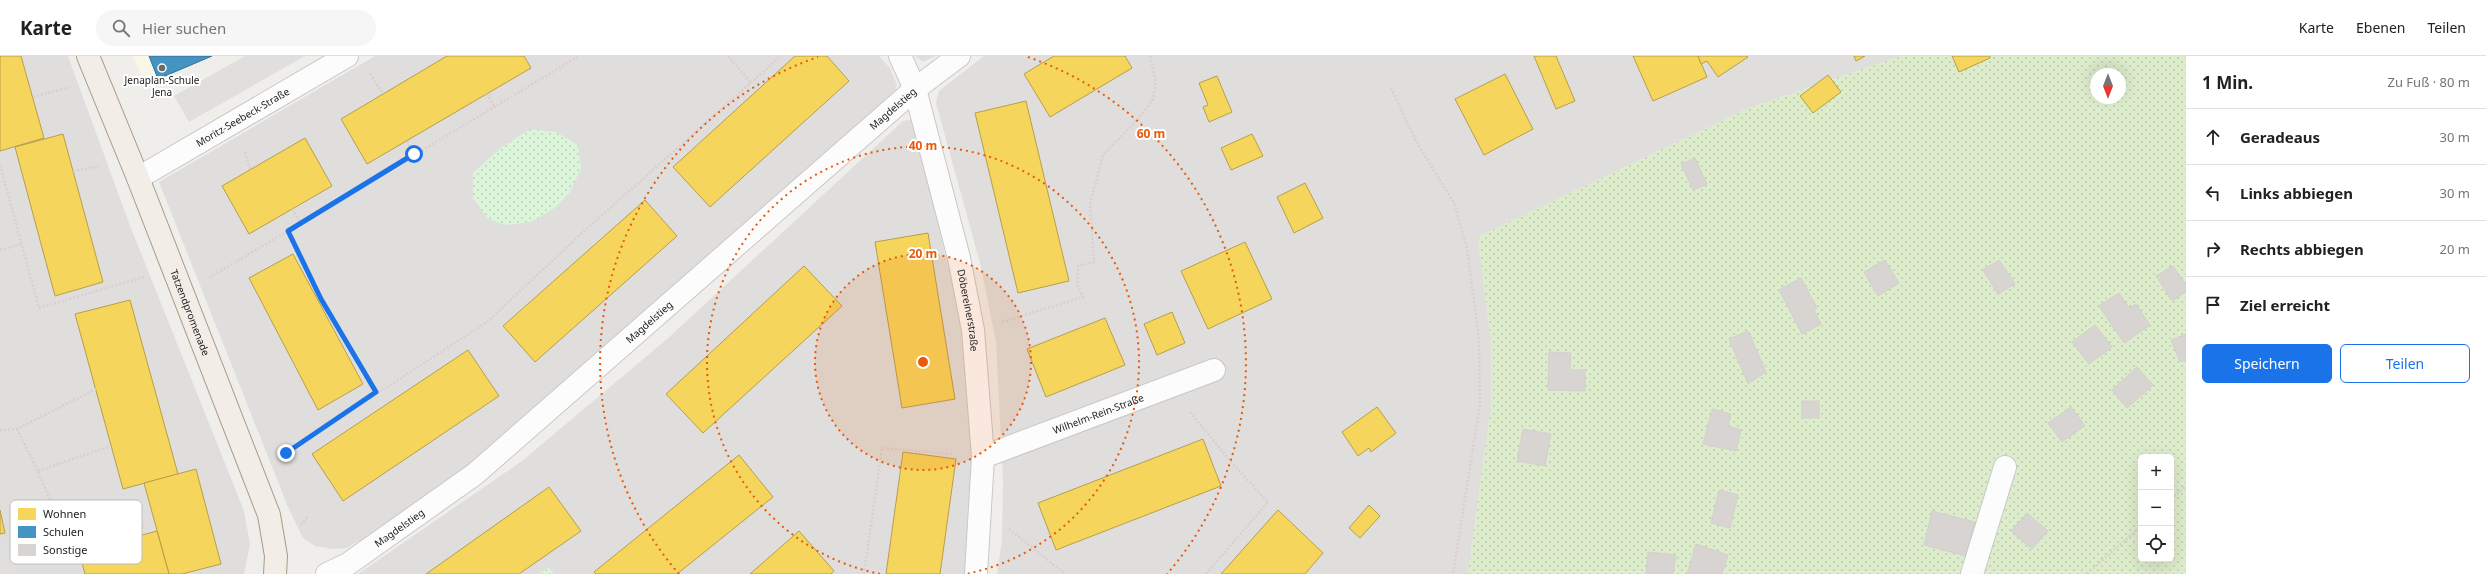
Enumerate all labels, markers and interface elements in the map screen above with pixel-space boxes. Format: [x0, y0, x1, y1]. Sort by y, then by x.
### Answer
search box [96, 10, 376, 46]
text: Karte [20, 15, 72, 41]
icon: search [110, 17, 132, 39]
text: Hier suchen [142, 18, 226, 38]
text: Karte [2299, 18, 2334, 37]
text: Ebenen [2356, 18, 2406, 37]
text: Teilen [2428, 18, 2466, 37]
marker: Jenaplan-Schule Jena [157, 63, 167, 73]
north arrow [2090, 68, 2126, 104]
text: 1 Min. [2202, 71, 2253, 94]
place label: Jenaplan-Schule Jena [124, 73, 200, 99]
text: Zu Fuß · 80 m [2388, 73, 2470, 91]
street label: Moritz-Seebeck-Straße [193, 84, 292, 150]
street label: Magdelstieg [866, 84, 919, 133]
text: 60 m [1137, 125, 1165, 142]
icon: ahead [2202, 126, 2224, 148]
text: Geradeaus [2240, 127, 2320, 147]
text: 30 m [2440, 128, 2470, 146]
text: 40 m [909, 137, 937, 154]
route start [405, 145, 423, 163]
icon: left [2202, 182, 2224, 204]
text: Links abbiegen [2240, 183, 2353, 203]
text: 30 m [2440, 184, 2470, 202]
icon: right [2202, 238, 2224, 260]
text: Rechts abbiegen [2240, 239, 2364, 259]
text: 20 m [2440, 240, 2470, 258]
text: 20 m [909, 245, 937, 262]
street label: Tatzendpromenade [167, 267, 213, 358]
street label: Döbereinerstraße [954, 268, 982, 352]
icon: arrive [2202, 294, 2224, 316]
text: Ziel erreicht [2240, 295, 2330, 315]
street label: Magdelstieg [622, 297, 675, 346]
button: Speichern [2202, 344, 2332, 383]
button: Teilen [2340, 344, 2470, 383]
centre of rings [916, 355, 930, 369]
street label: Wilhelm-Rein-Straße [1051, 390, 1146, 437]
route end [277, 444, 295, 462]
map controls [2138, 454, 2174, 562]
button: + [2138, 454, 2174, 490]
button: − [2138, 490, 2174, 526]
legend [10, 500, 142, 564]
street label: Magdelstieg [371, 505, 427, 550]
text: Wohnen [43, 506, 86, 521]
text: Schulen [43, 524, 84, 539]
button: locate [2138, 526, 2174, 562]
text: Sonstige [43, 542, 88, 557]

